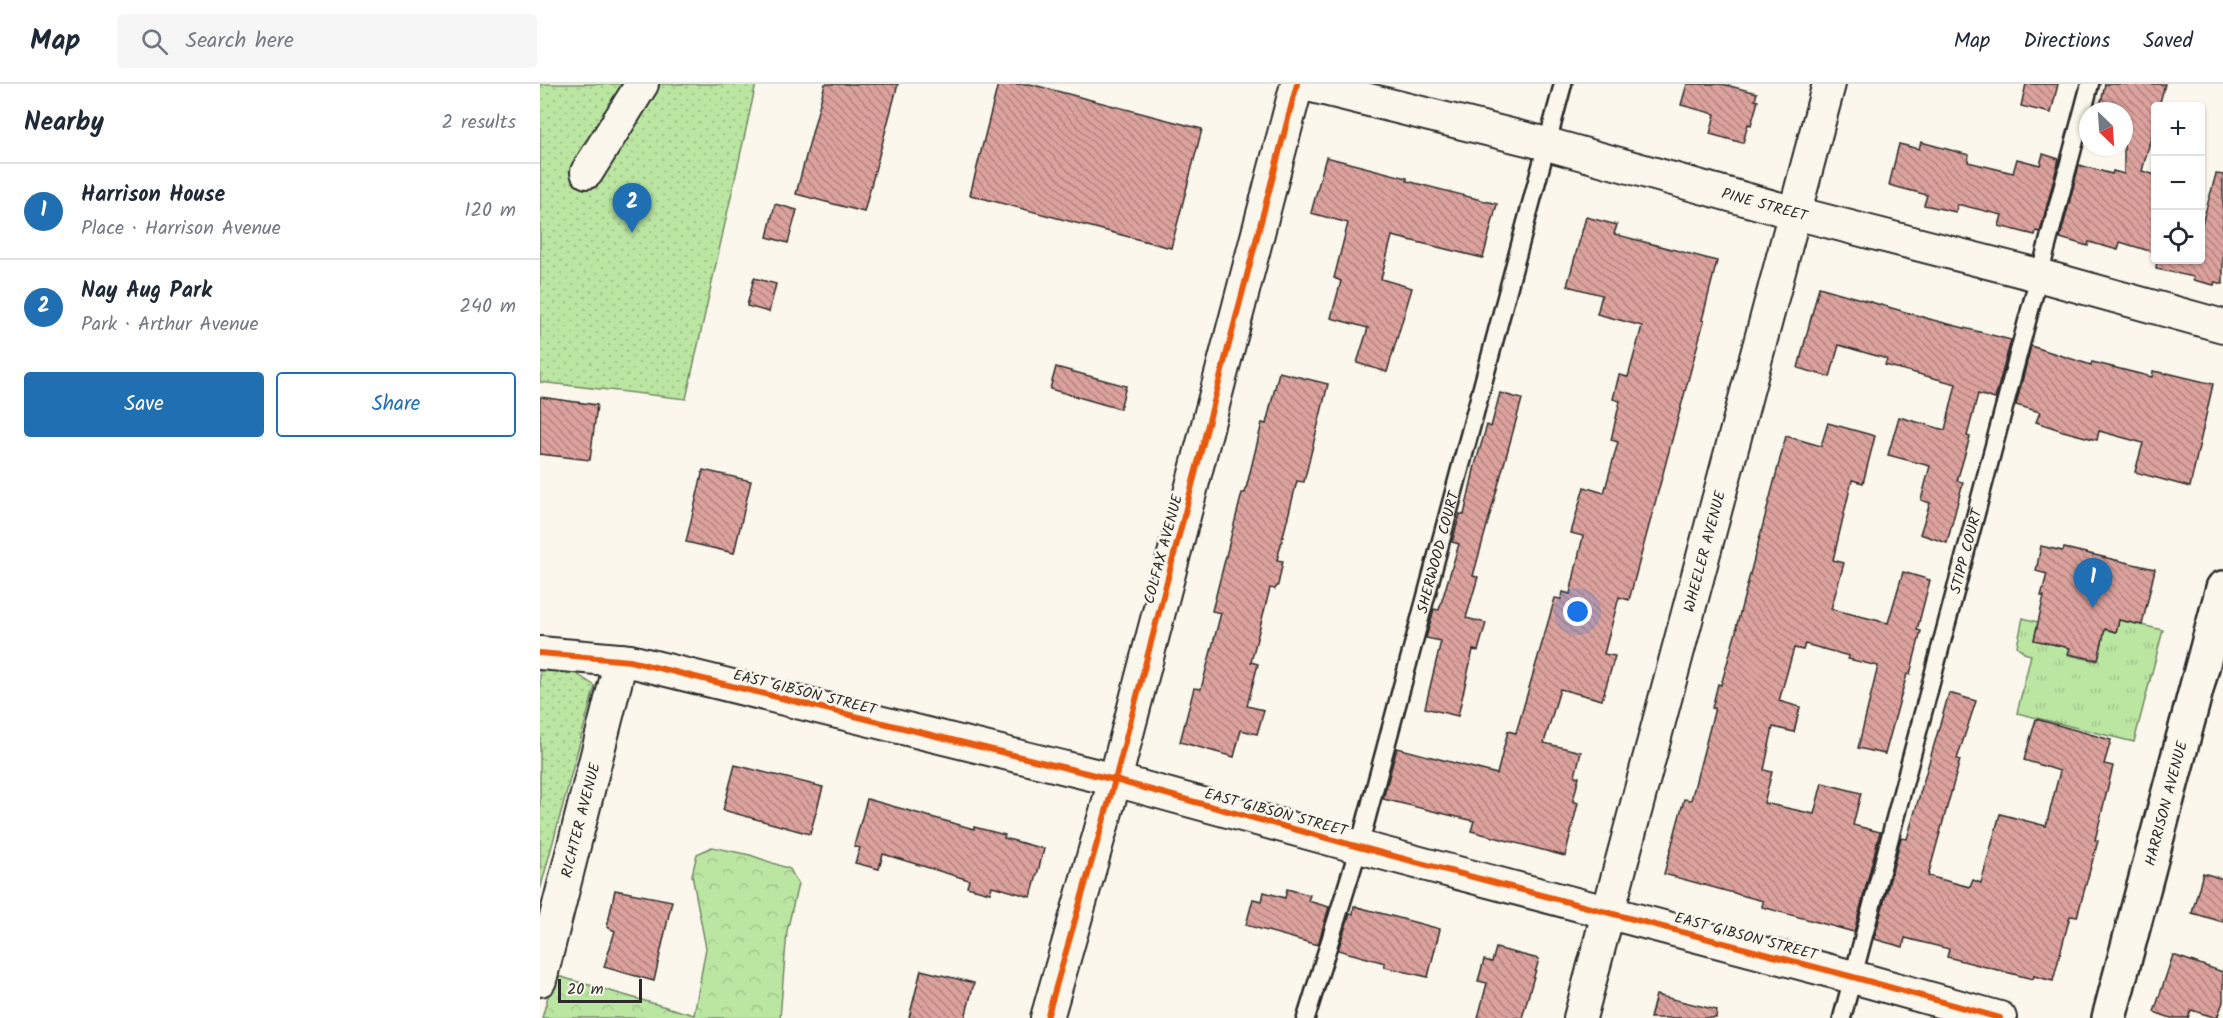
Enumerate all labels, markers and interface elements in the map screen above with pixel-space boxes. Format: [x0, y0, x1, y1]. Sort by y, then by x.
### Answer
search box [117, 14, 537, 68]
text: Map [30, 19, 81, 64]
text: Search here [186, 24, 294, 59]
icon: search [138, 25, 171, 58]
text: Map [1954, 25, 1990, 58]
text: Directions [2023, 25, 2110, 58]
text: Saved [2143, 25, 2193, 58]
text: Nearby [24, 102, 104, 144]
north arrow [2079, 102, 2133, 156]
map controls [2151, 102, 2205, 264]
button: + [2151, 102, 2205, 156]
text: 2 results [441, 107, 516, 139]
button: − [2151, 156, 2205, 210]
text: Harrison House [81, 178, 225, 213]
street label: PINE STREET [1719, 182, 1812, 229]
pin: 2 [612, 184, 652, 233]
text: 1 [40, 195, 47, 227]
text: 120 m [464, 195, 516, 227]
button: locate [2151, 210, 2205, 264]
text: Place · Harrison Avenue [81, 213, 281, 245]
text: Nay Aug Park [81, 274, 212, 309]
text: 2 [38, 291, 49, 323]
text: 240 m [459, 291, 516, 323]
text: Park · Arthur Avenue [81, 309, 258, 341]
button: Save [24, 372, 264, 437]
button: Share [276, 372, 516, 437]
street label: SHERWOOD COURT [1411, 487, 1467, 616]
street label: WHEELER AVENUE [1678, 487, 1733, 615]
street label: COLFAX AVENUE [1138, 491, 1190, 607]
street label: STIPP COURT [1944, 504, 1990, 597]
pin: 1 [2074, 558, 2112, 608]
your location [1563, 597, 1592, 626]
street label: EAST GIBSON STREET [731, 664, 881, 723]
street label: HARRISON AVENUE [2139, 737, 2195, 869]
street label: RICHTER AVENUE [555, 759, 608, 880]
street label: EAST GIBSON STREET [1202, 782, 1352, 844]
street label: EAST GIBSON STREET [1672, 906, 1822, 968]
scale bar [558, 976, 642, 1004]
text: 20 m [567, 977, 603, 1002]

